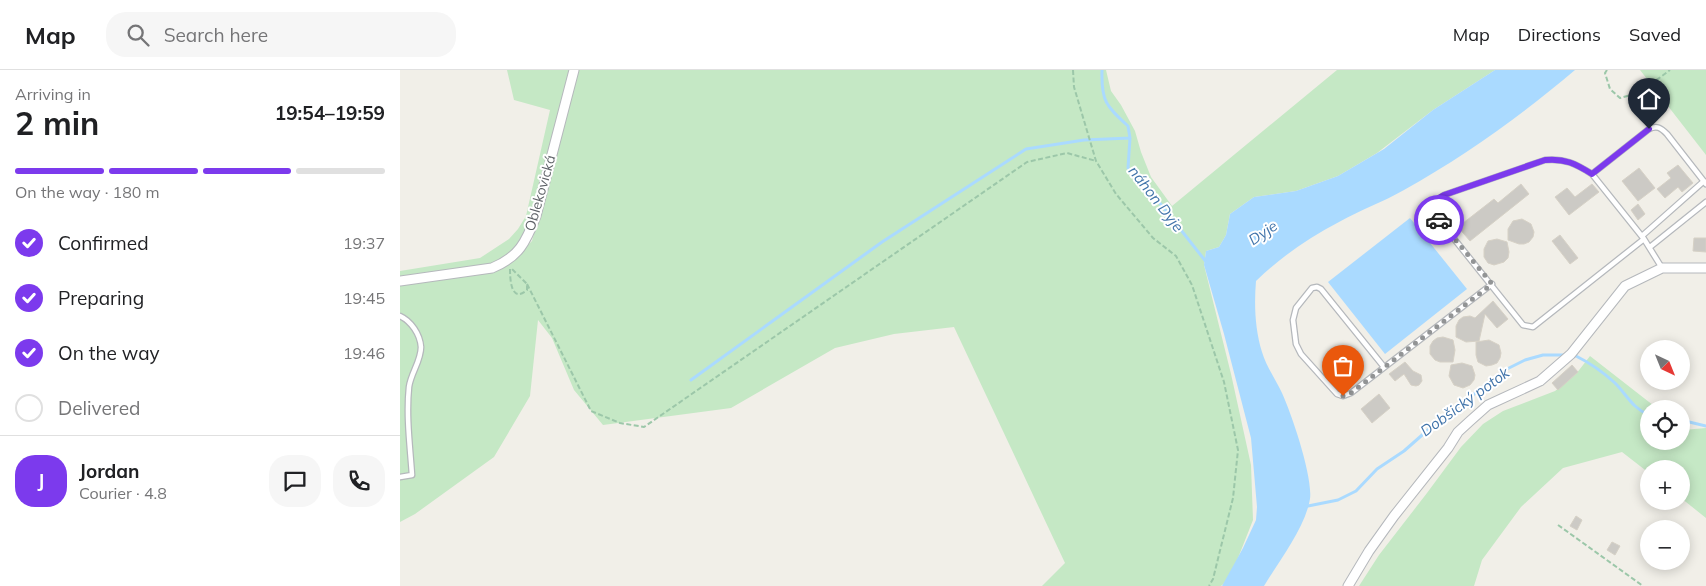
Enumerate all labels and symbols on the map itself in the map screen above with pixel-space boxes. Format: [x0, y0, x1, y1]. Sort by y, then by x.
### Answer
pin [1628, 78, 1670, 129]
street label: Oblekovická [521, 153, 559, 233]
water label: náhon Dyje [1125, 162, 1188, 236]
courier [1414, 195, 1464, 245]
water label: Dyje [1245, 216, 1281, 249]
north arrow [1640, 340, 1690, 390]
pin [1322, 345, 1364, 396]
water label: Dobšický potok [1416, 362, 1514, 440]

